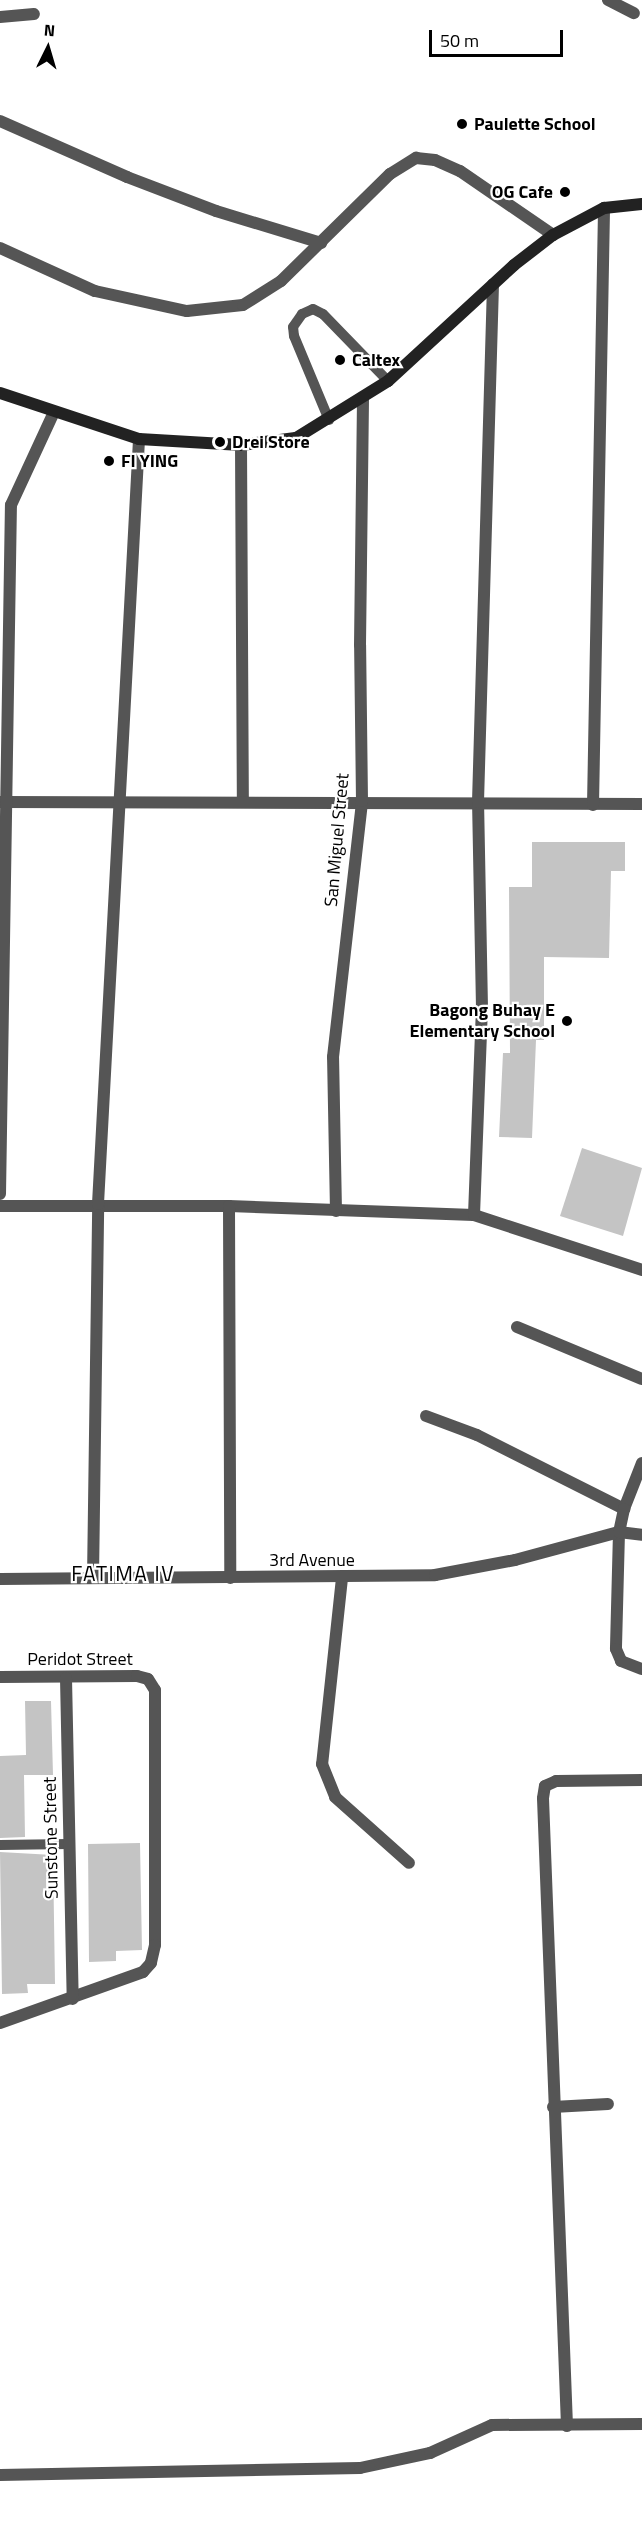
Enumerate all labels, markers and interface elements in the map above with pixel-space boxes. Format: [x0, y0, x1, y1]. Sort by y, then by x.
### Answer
north arrow [18, 18, 78, 78]
text: N [43, 18, 56, 43]
scale bar [432, 18, 566, 56]
text: 50 m [440, 27, 479, 54]
place label: Paulette School [474, 113, 596, 135]
marker: Paulette School [455, 117, 469, 131]
place label: OG Cafe [492, 181, 553, 203]
marker: OG Cafe [558, 185, 572, 199]
place label: Caltex [352, 349, 400, 371]
marker: Caltex [333, 353, 347, 367]
place label: Drei Store [232, 431, 310, 453]
marker: Drei Store [213, 435, 227, 449]
place label: FI YING [121, 450, 178, 472]
marker: FI YING [102, 454, 116, 468]
street label: San Miguel Street [320, 772, 354, 908]
place label: Bagong Buhay E Elementary School [410, 1000, 555, 1042]
marker: Bagong Buhay E Elementary School [560, 1014, 574, 1028]
street label: 3rd Avenue [269, 1549, 355, 1571]
district label: FATIMA IV [71, 1560, 175, 1586]
street label: Peridot Street [27, 1648, 133, 1670]
street label: Sunstone Street [39, 1777, 63, 1899]

